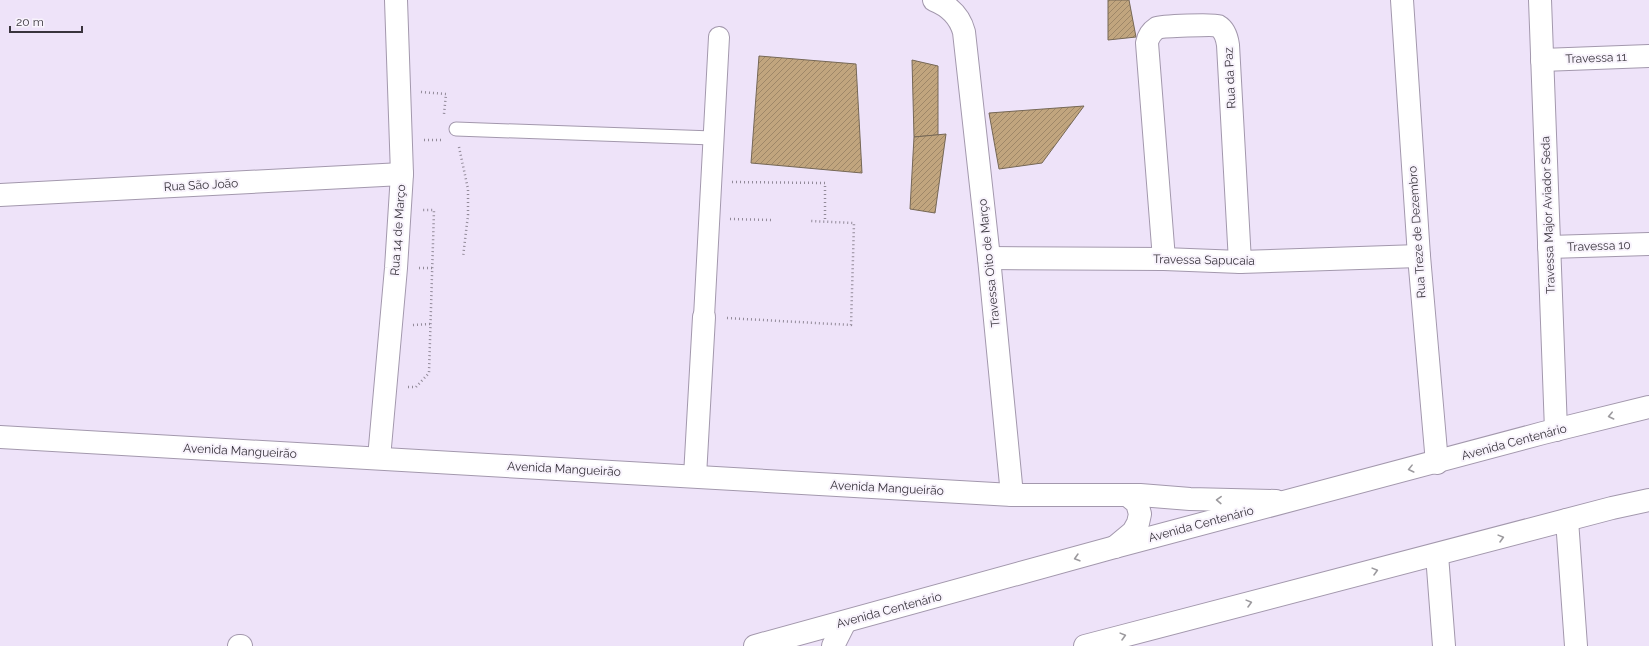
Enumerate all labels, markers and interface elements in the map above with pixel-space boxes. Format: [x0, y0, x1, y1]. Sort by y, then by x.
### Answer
scale bar [10, 8, 82, 34]
text: 20 m [16, 15, 44, 29]
street label: Rua da Paz [1221, 47, 1239, 109]
street label: Travessa 11 [1565, 50, 1627, 66]
street label: Travessa Major Aviador Seda [1538, 136, 1558, 294]
street label: Rua Treze de Dezembro [1405, 165, 1429, 299]
street label: Rua São João [163, 176, 239, 194]
street label: Rua 14 de Março [388, 184, 408, 276]
street label: Travessa Oito de Março [975, 198, 1003, 328]
street label: Travessa 10 [1567, 238, 1631, 254]
street label: Travessa Sapucaia [1153, 252, 1255, 268]
one-way arrow [1608, 412, 1614, 420]
street label: Avenida Centenário [1460, 421, 1568, 463]
street label: Avenida Mangueirão [183, 441, 297, 461]
street label: Avenida Mangueirão [507, 459, 621, 479]
one-way arrow [1408, 465, 1414, 473]
street label: Avenida Mangueirão [830, 478, 944, 498]
one-way arrow [1216, 495, 1222, 504]
street label: Avenida Centenário [1147, 503, 1255, 545]
one-way arrow [1497, 534, 1504, 543]
one-way arrow [1074, 553, 1080, 561]
one-way arrow [1371, 567, 1378, 576]
street label: Avenida Centenário [835, 589, 943, 631]
one-way arrow [1246, 600, 1252, 608]
one-way arrow [1119, 632, 1126, 641]

